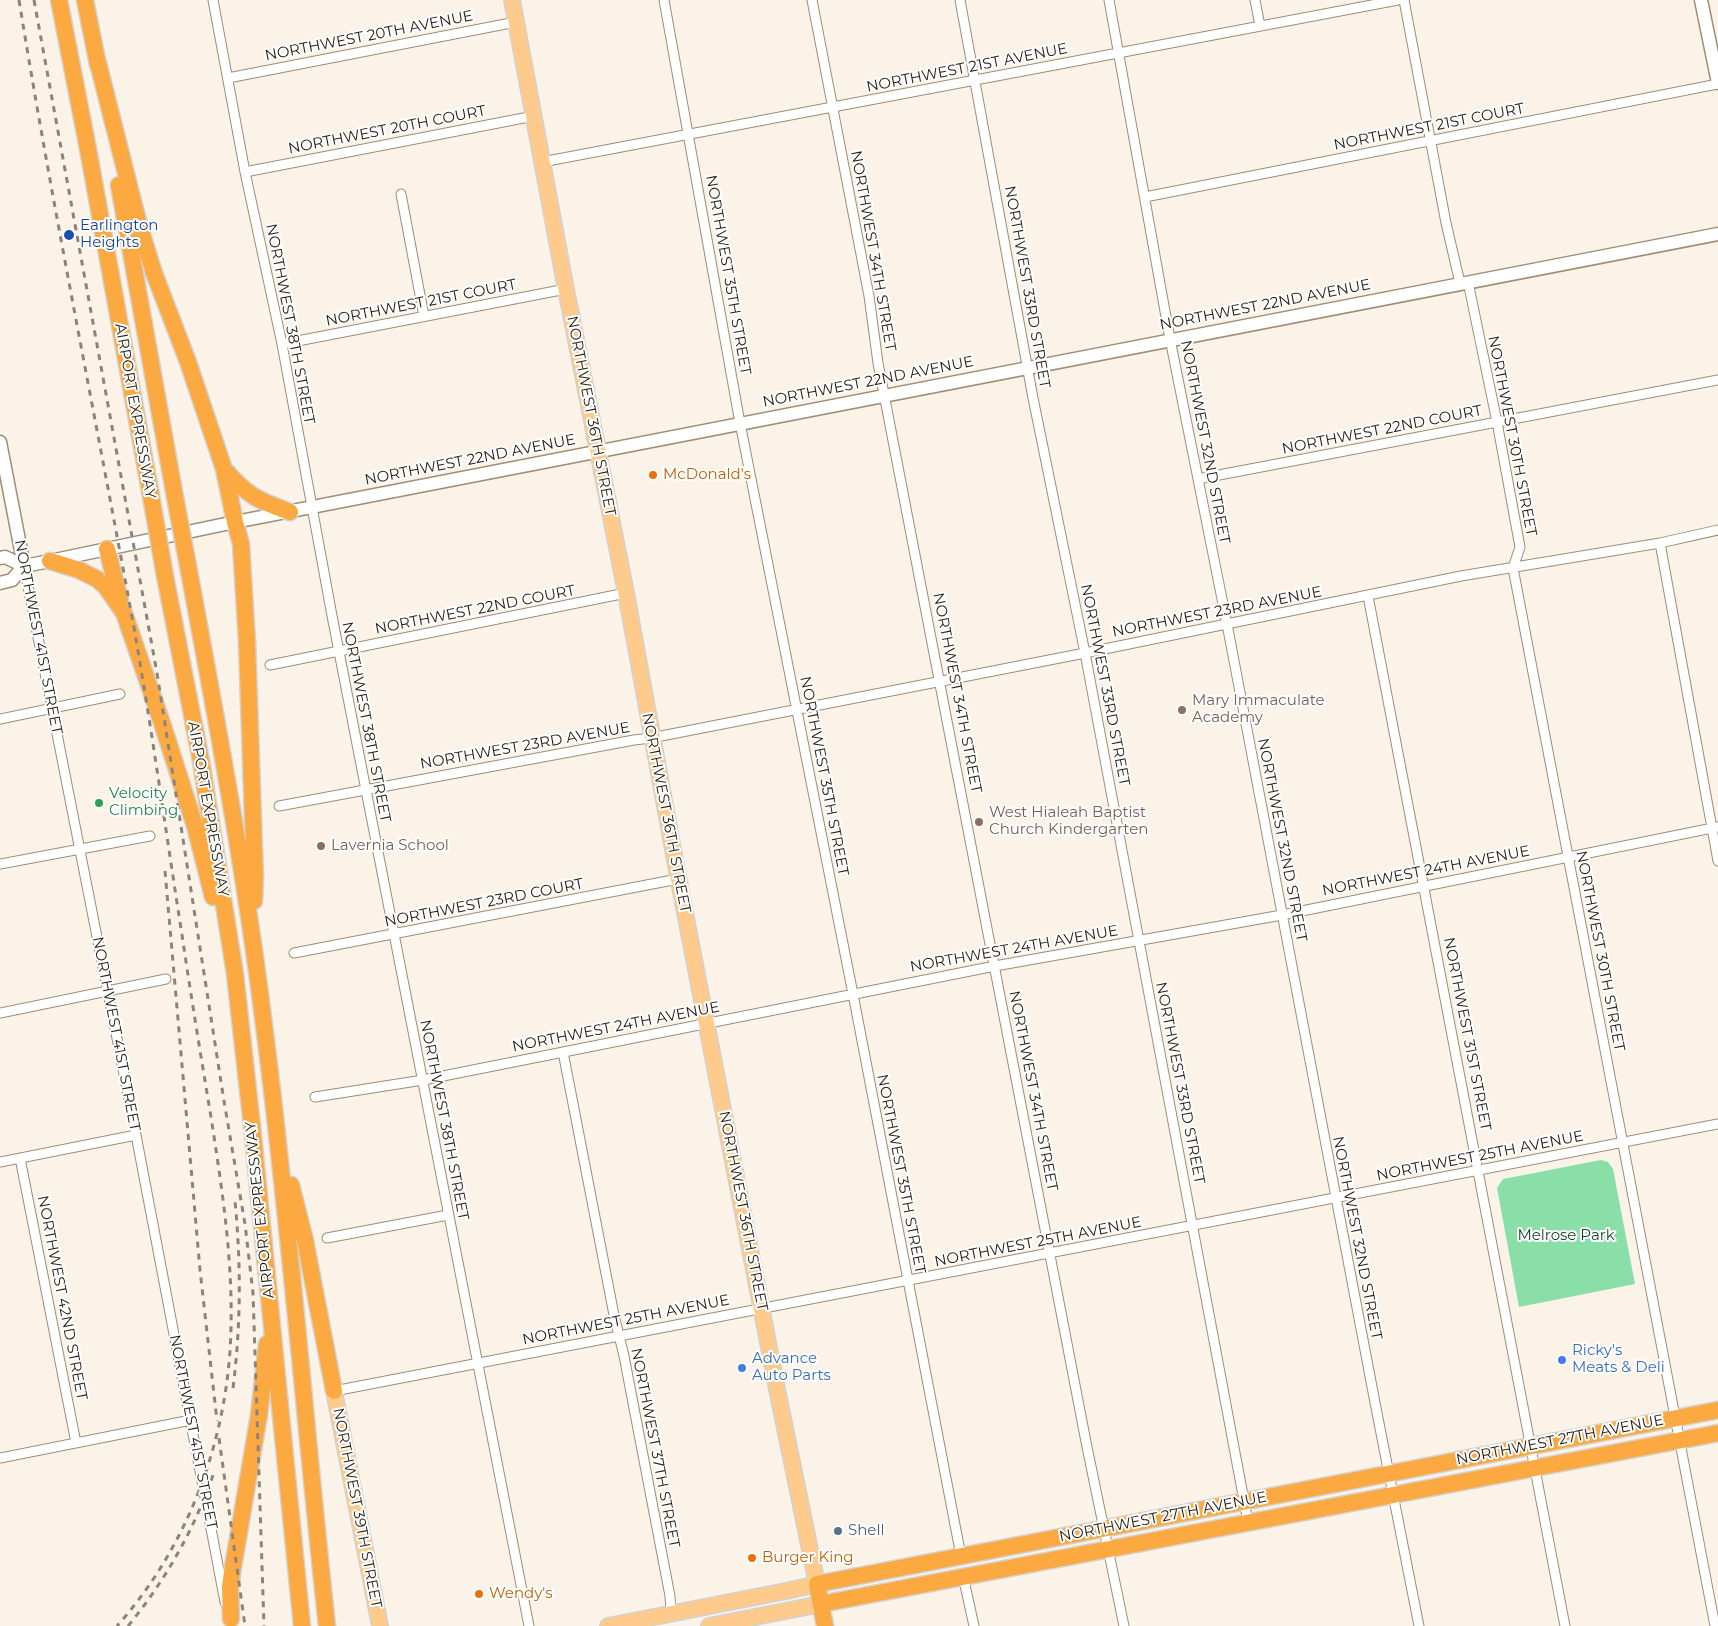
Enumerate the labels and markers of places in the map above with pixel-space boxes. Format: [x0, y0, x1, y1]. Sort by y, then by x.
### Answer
place label: Earlington Heights [80, 217, 159, 252]
marker: Earlington Heights [62, 228, 76, 242]
place label: McDonald's [663, 466, 751, 484]
marker: McDonald's [647, 469, 659, 481]
place label: Mary Immaculate Academy [1192, 692, 1325, 727]
marker: Mary Immaculate Academy [1176, 704, 1188, 716]
place label: Velocity Climbing [109, 785, 178, 820]
marker: Velocity Climbing [93, 797, 105, 809]
place label: West Hialeah Baptist Church Kindergarten [989, 804, 1148, 839]
marker: West Hialeah Baptist Church Kindergarten [973, 816, 985, 828]
place label: Lavernia School [331, 837, 449, 855]
marker: Lavernia School [315, 840, 327, 852]
place label: Ricky's Meats & Deli [1572, 1342, 1665, 1377]
place label: Advance Auto Parts [752, 1350, 831, 1385]
marker: Ricky's Meats & Deli [1556, 1354, 1568, 1366]
marker: Advance Auto Parts [736, 1362, 748, 1374]
place label: Shell [848, 1522, 884, 1540]
marker: Shell [832, 1525, 844, 1537]
place label: Burger King [762, 1549, 854, 1567]
marker: Burger King [746, 1552, 758, 1564]
place label: Wendy's [489, 1585, 553, 1603]
marker: Wendy's [473, 1588, 485, 1600]

